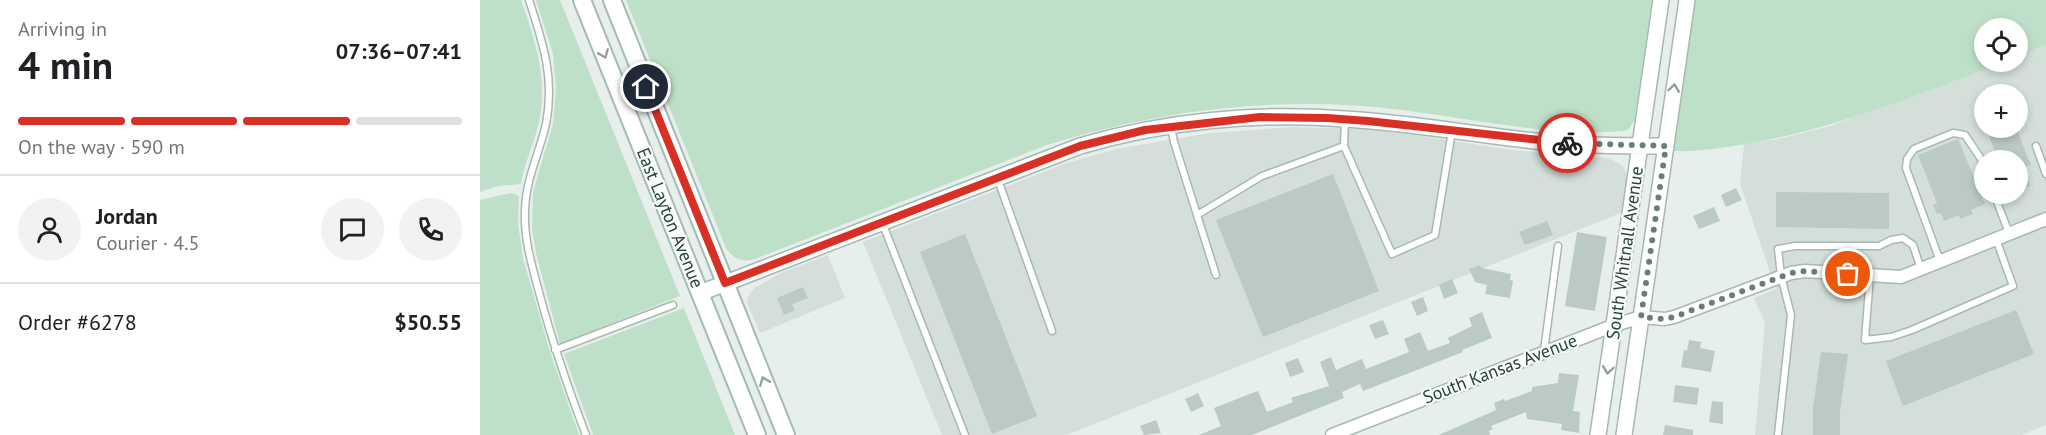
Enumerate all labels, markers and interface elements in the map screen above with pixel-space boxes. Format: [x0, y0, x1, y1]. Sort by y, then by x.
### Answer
text: Arriving in [18, 16, 107, 42]
map controls [1974, 18, 2028, 204]
button: locate [1974, 18, 2028, 72]
text: 07:36–07:41 [336, 37, 462, 65]
text: 4 min [18, 39, 113, 90]
one-way arrow [597, 48, 609, 59]
pin [620, 61, 671, 112]
icon: home [629, 70, 662, 103]
one-way arrow [1668, 84, 1680, 93]
button: + [1974, 84, 2028, 138]
courier [1537, 113, 1597, 173]
icon: bike [1551, 127, 1584, 160]
text: On the way · 590 m [18, 134, 185, 160]
street label: East Layton Avenue [632, 144, 709, 291]
button: − [1974, 150, 2028, 204]
street label: South Whitnall Avenue [1601, 165, 1648, 341]
button: person [18, 198, 81, 261]
button: chat [321, 198, 384, 261]
button: phone [399, 198, 462, 261]
text: Jordan [96, 202, 158, 230]
text: Courier · 4.5 [96, 230, 199, 256]
pin [1822, 248, 1873, 299]
icon: bag [1831, 257, 1864, 290]
text: Order #6278 [18, 308, 137, 336]
text: $50.55 [394, 308, 462, 336]
street label: South Kansas Avenue [1419, 329, 1580, 409]
one-way arrow [1602, 365, 1614, 375]
one-way arrow [759, 376, 771, 387]

